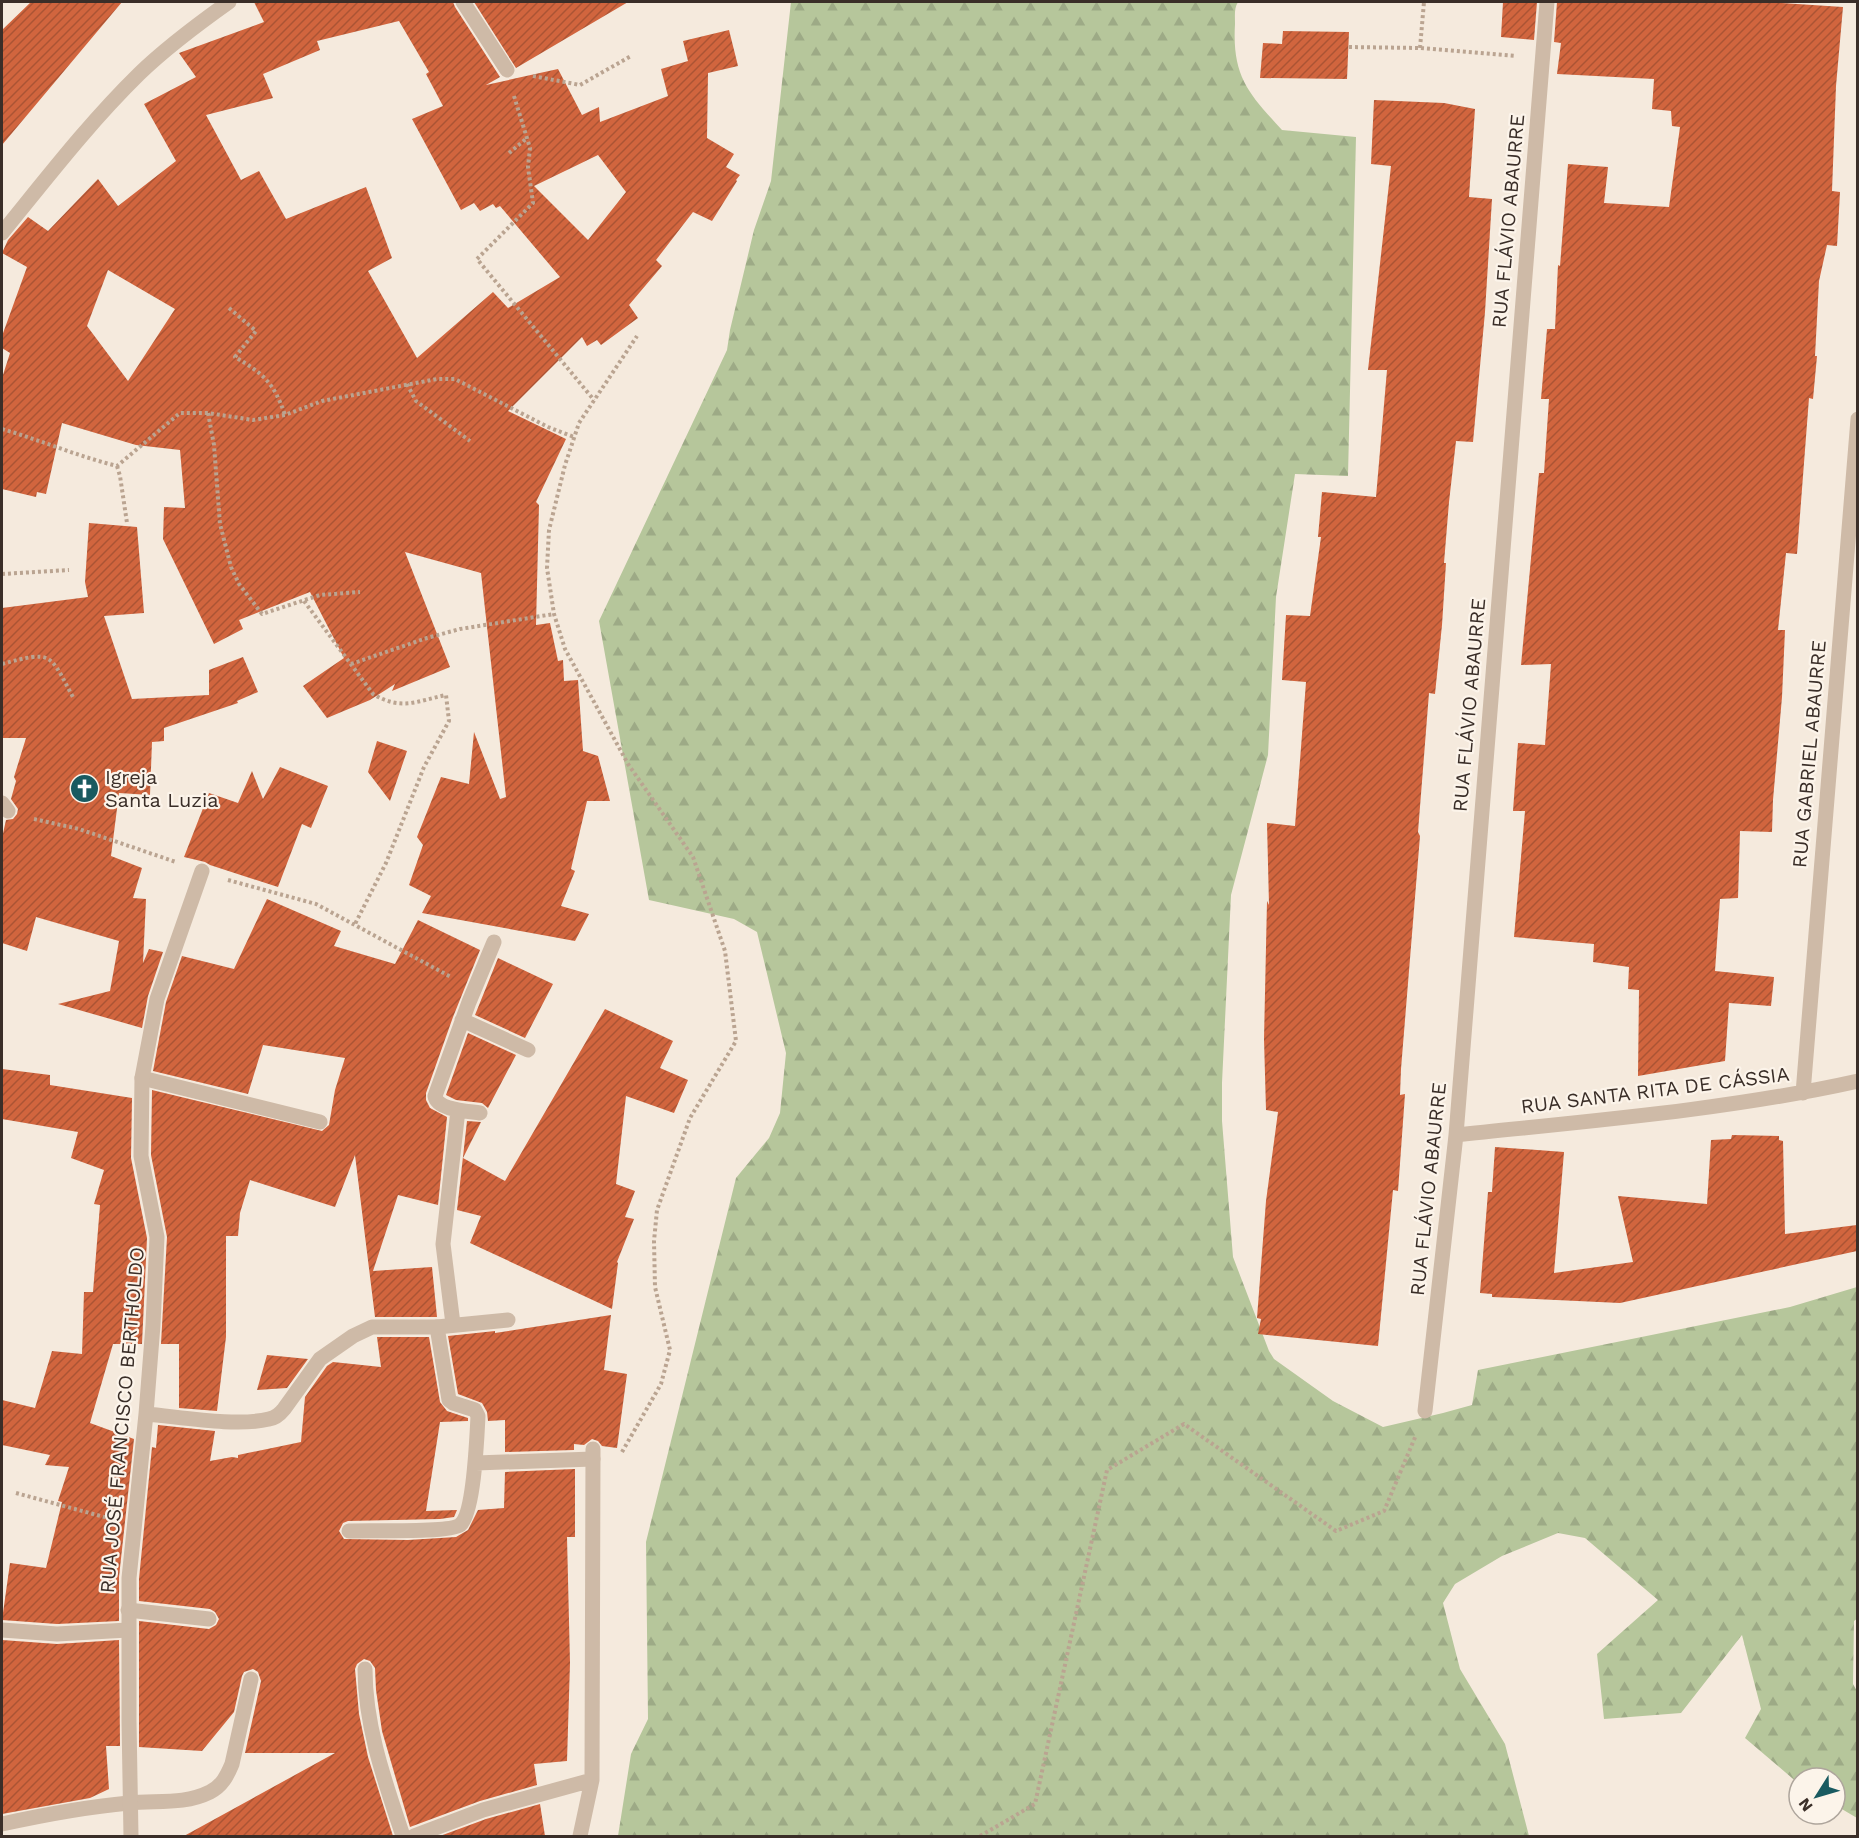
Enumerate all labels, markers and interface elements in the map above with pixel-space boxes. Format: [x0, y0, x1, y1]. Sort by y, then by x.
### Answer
street label: RUA FLÁVIO ABAURRE [1487, 113, 1529, 329]
street label: RUA FLÁVIO ABAURRE [1448, 597, 1490, 813]
street label: RUA GABRIEL ABAURRE [1787, 639, 1831, 869]
place label: Igreja Santa Luzia [105, 765, 219, 812]
church icon: Igreja Santa Luzia [68, 772, 100, 804]
street label: RUA SANTA RITA DE CÁSSIA [1519, 1062, 1791, 1118]
street label: RUA FLÁVIO ABAURRE [1405, 1081, 1451, 1297]
street label: RUA JOSÉ FRANCISCO BERTHOLDO [95, 1246, 149, 1594]
north arrow [1787, 1766, 1847, 1826]
text: N [1794, 1794, 1817, 1815]

